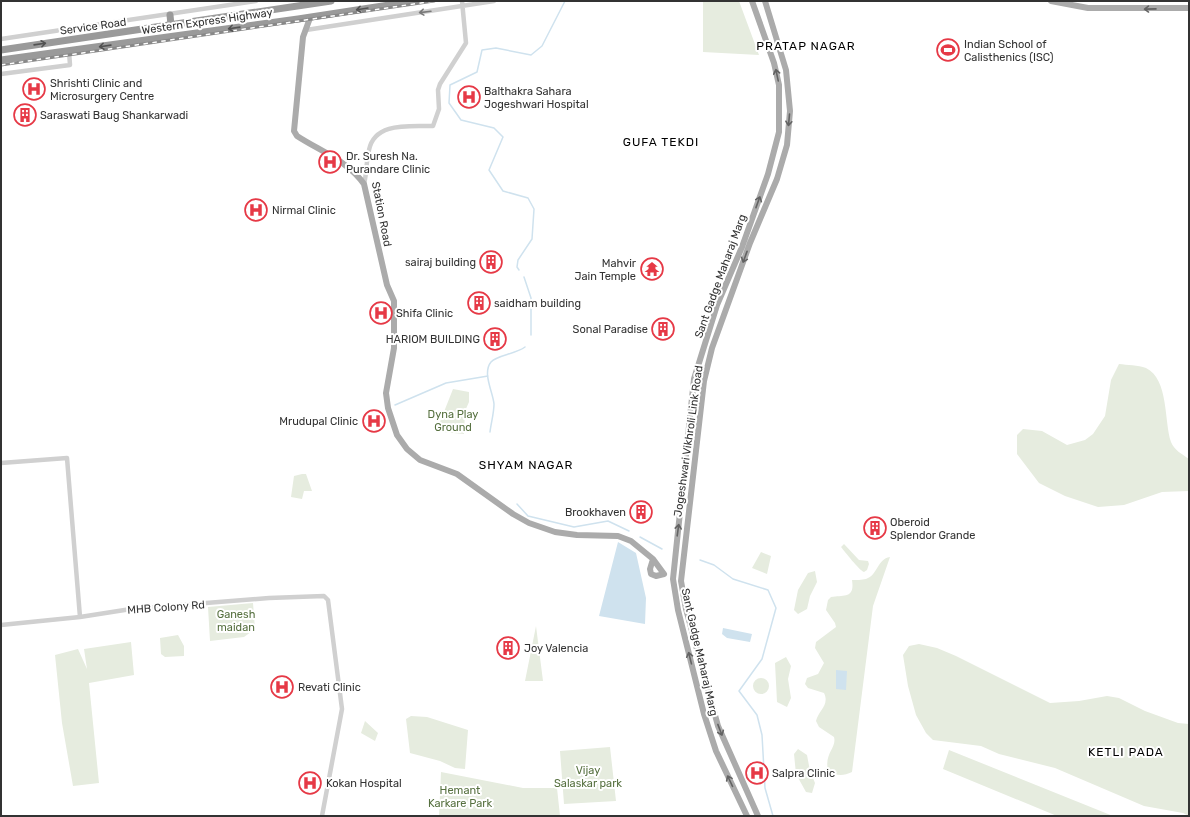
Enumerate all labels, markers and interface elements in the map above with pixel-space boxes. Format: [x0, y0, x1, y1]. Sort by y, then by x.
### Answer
one-way arrow [356, 5, 369, 13]
one-way arrow [1144, 5, 1157, 13]
street label: Western Express Highway [141, 6, 273, 37]
one-way arrow [418, 8, 431, 16]
street label: Service Road [59, 15, 127, 38]
one-way arrow [228, 24, 241, 32]
sports icon: Indian School of Calisthenics (ISC) [935, 37, 961, 63]
place label: Indian School of Calisthenics (ISC) [964, 38, 1054, 64]
district label: PRATAP NAGAR [756, 39, 856, 53]
one-way arrow [33, 40, 46, 48]
one-way arrow [99, 42, 112, 50]
one-way arrow [772, 69, 780, 82]
hospital icon: Shrishti Clinic and Microsurgery Centre [21, 76, 47, 102]
place label: Shrishti Clinic and Microsurgery Centre [50, 77, 154, 103]
hospital icon: Balthakra Sahara Jogeshwari Hospital [456, 84, 482, 110]
place label: Balthakra Sahara Jogeshwari Hospital [484, 85, 589, 111]
building icon: Saraswati Baug Shankarwadi [12, 102, 38, 128]
place label: Saraswati Baug Shankarwadi [40, 109, 188, 122]
one-way arrow [786, 113, 793, 126]
district label: GUFA TEKDI [623, 135, 699, 149]
hospital icon: Dr. Suresh Na. Purandare Clinic [317, 149, 343, 175]
place label: Dr. Suresh Na. Purandare Clinic [346, 150, 430, 176]
street label: Station Road [369, 181, 394, 248]
one-way arrow [755, 196, 762, 209]
hospital icon: Nirmal Clinic [243, 197, 269, 223]
place label: Nirmal Clinic [272, 204, 336, 217]
street label: Sant Gadge Maharaj Marg [692, 212, 749, 340]
building icon: sairaj building [478, 249, 504, 275]
one-way arrow [741, 250, 749, 262]
place label: sairaj building [405, 256, 476, 269]
temple icon: Mahvir Jain Temple [639, 256, 665, 282]
place label: Mahvir Jain Temple [575, 257, 637, 283]
building icon: saidham building [466, 290, 492, 316]
place label: saidham building [494, 297, 581, 310]
hospital icon: Shifa Clinic [368, 300, 394, 326]
place label: Shifa Clinic [396, 307, 453, 320]
building icon: Sonal Paradise [650, 316, 676, 342]
place label: Sonal Paradise [573, 323, 648, 336]
building icon: HARIOM BUILDING [482, 326, 508, 352]
place label: HARIOM BUILDING [386, 333, 480, 346]
street label: Jogeshwari Vikhroli Link Road [671, 365, 706, 518]
hospital icon: Mrudupal Clinic [361, 408, 387, 434]
park label: Dyna Play Ground [428, 408, 478, 434]
place label: Mrudupal Clinic [279, 415, 358, 428]
district label: SHYAM NAGAR [479, 458, 573, 472]
building icon: Brookhaven [628, 499, 654, 525]
place label: Brookhaven [565, 506, 626, 519]
building icon: Oberoid Splendor Grande [862, 515, 888, 541]
place label: Oberoid Splendor Grande [890, 516, 975, 542]
one-way arrow [674, 524, 682, 537]
street label: Sant Gadge Maharaj Marg [678, 587, 721, 717]
street label: MHB Colony Rd [127, 598, 205, 617]
park label: Ganesh maidan [217, 608, 255, 634]
building icon: Joy Valencia [495, 635, 521, 661]
place label: Joy Valencia [524, 642, 588, 655]
one-way arrow [686, 651, 693, 664]
hospital icon: Revati Clinic [269, 674, 295, 700]
place label: Revati Clinic [298, 681, 361, 694]
one-way arrow [716, 723, 724, 735]
district label: KETLI PADA [1088, 745, 1164, 759]
hospital icon: Salpra Clinic [744, 760, 770, 786]
park label: Vijay Salaskar park [554, 764, 622, 790]
place label: Salpra Clinic [772, 767, 835, 780]
hospital icon: Kokan Hospital [297, 770, 323, 796]
one-way arrow [726, 775, 733, 787]
place label: Kokan Hospital [326, 777, 402, 790]
park label: Hemant Karkare Park [428, 784, 492, 810]

